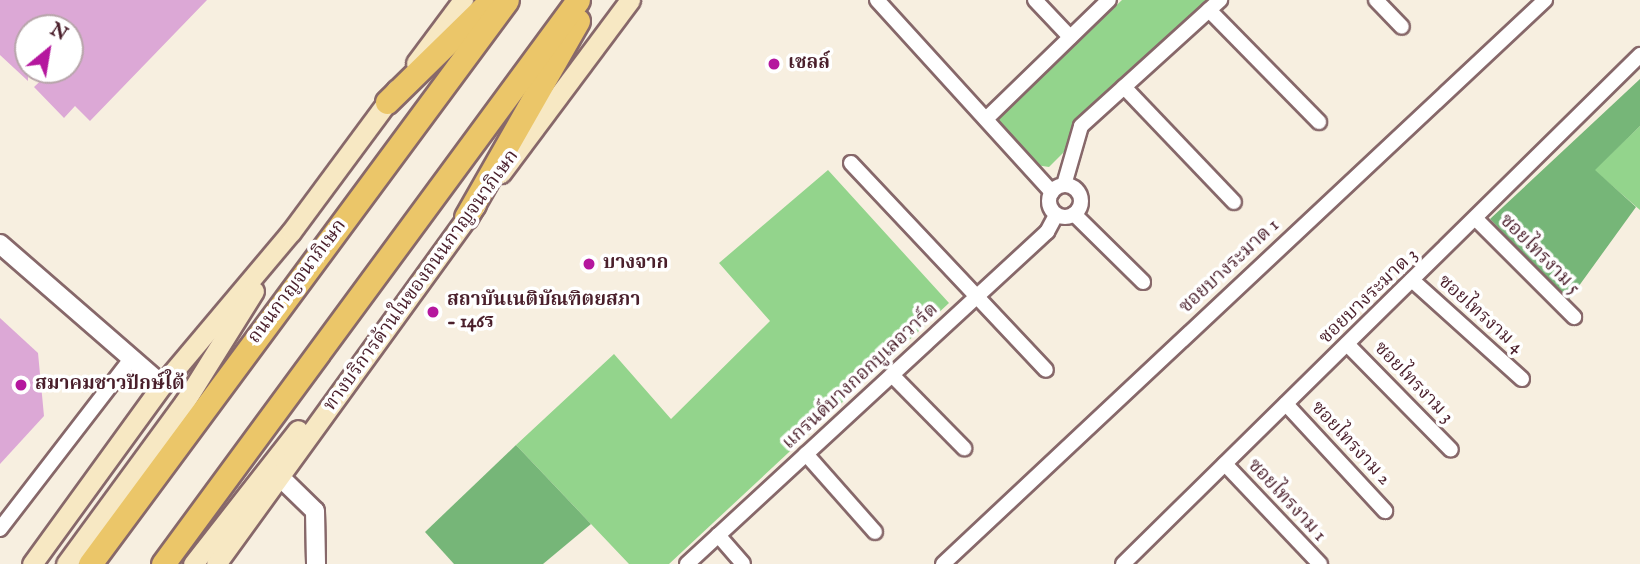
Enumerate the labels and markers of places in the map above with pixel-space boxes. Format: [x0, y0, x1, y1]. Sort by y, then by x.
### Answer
place label: เชลล์ [788, 53, 830, 75]
marker: เชลล์ [766, 56, 782, 72]
place label: บางจาก [603, 253, 669, 275]
marker: บางจาก [581, 256, 597, 272]
place label: สถาบันเนติบัณฑิตยสภา - 146ร [447, 290, 640, 334]
marker: สถาบันเนติบัณฑิตยสภา - 146ร [425, 304, 441, 320]
place label: สมาคมชาวปักษ์ใต้ [35, 374, 185, 396]
marker: สมาคมชาวปักษ์ใต้ [13, 377, 29, 393]

